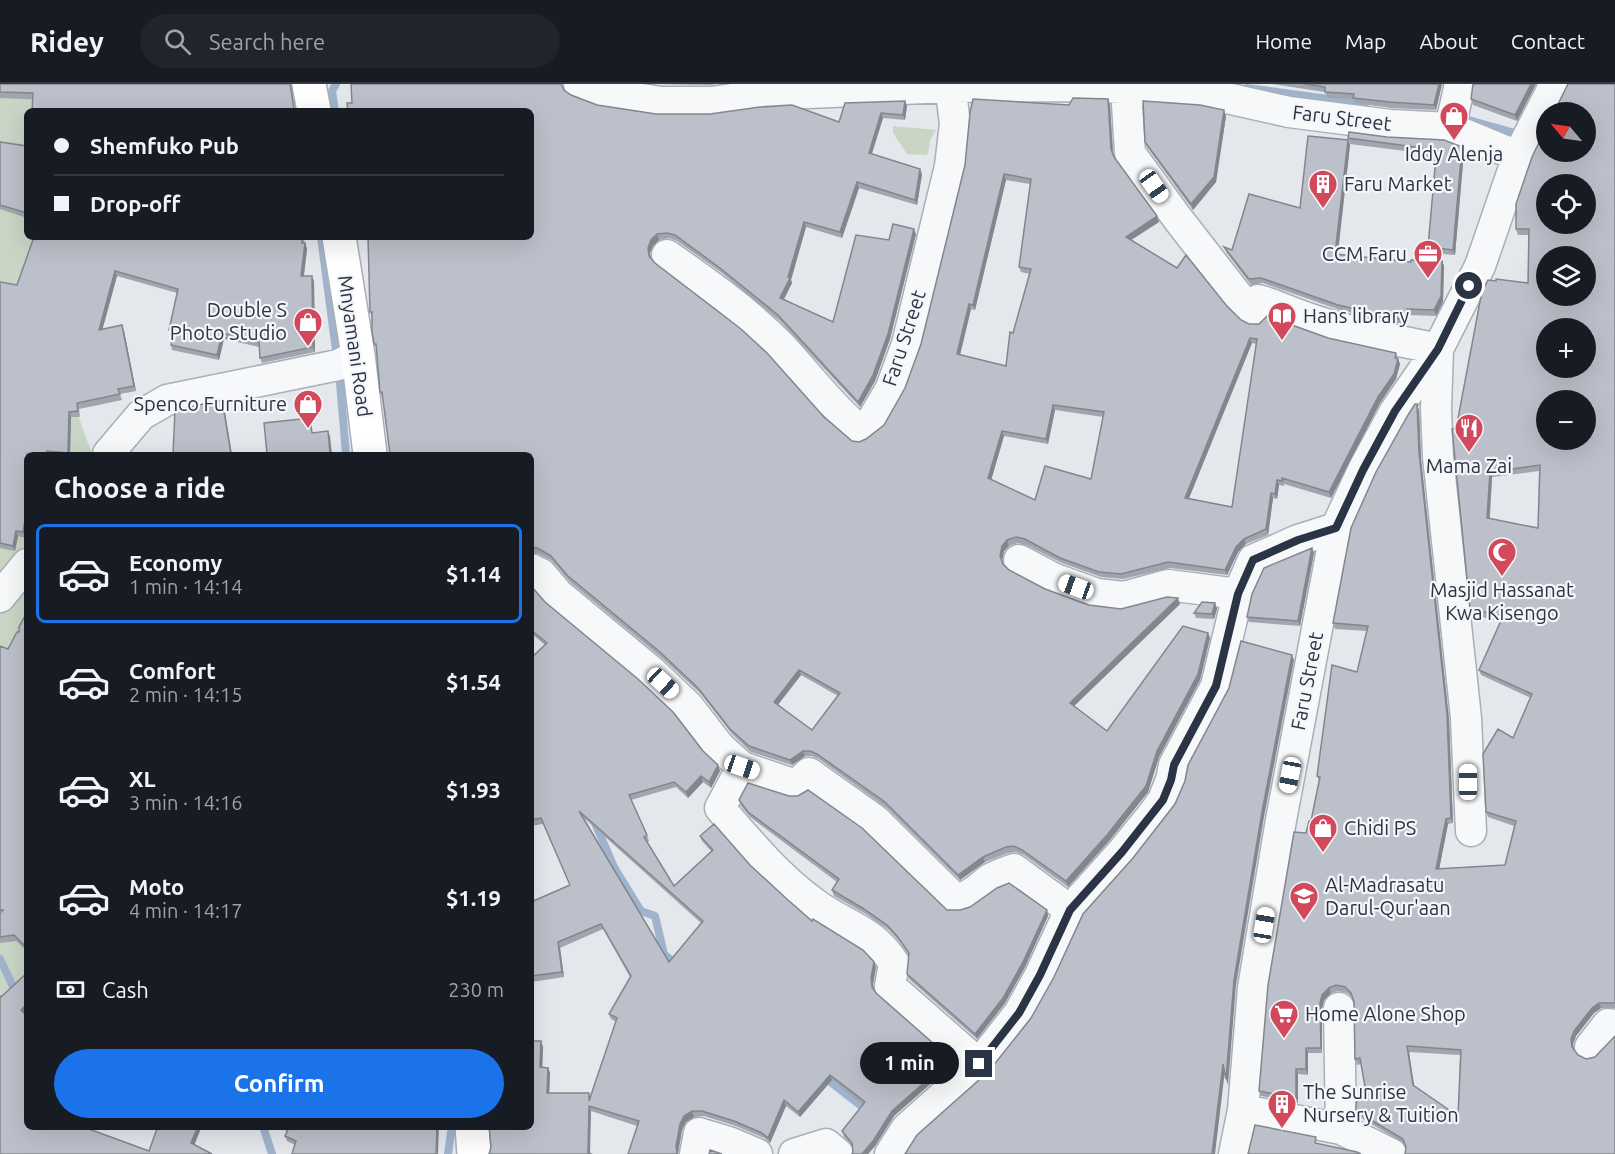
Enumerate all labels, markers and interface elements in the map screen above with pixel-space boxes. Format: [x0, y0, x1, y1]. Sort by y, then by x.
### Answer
search box [140, 14, 560, 68]
icon: search [161, 25, 194, 58]
text: Ridey [30, 26, 104, 57]
text: Search here [209, 29, 325, 54]
text: Home [1255, 29, 1312, 53]
text: Map [1345, 29, 1386, 53]
text: About [1419, 29, 1478, 53]
text: Contact [1511, 29, 1585, 53]
street label: Faru Street [1291, 100, 1393, 135]
shop icon: Iddy Alenja [1438, 100, 1470, 142]
north arrow [1536, 102, 1596, 162]
map controls [1536, 102, 1596, 450]
text: Shemfuko Pub [90, 133, 239, 158]
place label: Iddy Alenja [1405, 142, 1503, 165]
car [1136, 166, 1172, 206]
building icon: Faru Market [1307, 168, 1339, 210]
place label: Faru Market [1344, 172, 1452, 195]
button: locate [1536, 174, 1596, 234]
text: Drop-off [90, 191, 180, 216]
office icon: CCM Faru [1412, 238, 1444, 280]
place label: CCM Faru [1322, 242, 1407, 265]
button: layers [1536, 246, 1596, 306]
route start [1455, 272, 1482, 299]
street label: Mnyamani Road [334, 274, 377, 418]
street label: Faru Street [877, 287, 930, 389]
place label: Double S Photo Studio [170, 298, 287, 344]
library icon: Hans library [1266, 300, 1298, 342]
place label: Hans library [1303, 304, 1410, 327]
shop icon: Double S Photo Studio [292, 306, 324, 348]
button: + [1536, 318, 1596, 378]
shop icon: Spenco Furniture [292, 388, 324, 430]
button: − [1536, 390, 1596, 450]
place label: Spenco Furniture [133, 392, 287, 415]
restaurant icon: Mama Zai [1453, 412, 1485, 454]
place label: Mama Zai [1426, 454, 1512, 477]
text: Choose a ride [54, 473, 226, 503]
mosque icon: Masjid Hassanat Kwa Kisengo [1486, 536, 1518, 578]
icon: car [57, 547, 111, 601]
text: Economy [129, 550, 222, 575]
text: $1.14 [446, 561, 501, 586]
car [1056, 572, 1096, 602]
text: 1 min · 14:14 [129, 575, 243, 598]
place label: Masjid Hassanat Kwa Kisengo [1430, 578, 1574, 624]
street label: Faru Street [1286, 630, 1327, 732]
icon: car [57, 655, 111, 709]
text: Comfort [129, 658, 216, 683]
car [644, 664, 682, 702]
text: $1.54 [446, 669, 501, 694]
text: 2 min · 14:15 [129, 683, 243, 706]
car [722, 753, 762, 781]
car [1278, 756, 1302, 794]
icon: car [57, 763, 111, 817]
car [1459, 764, 1477, 800]
text: XL [129, 766, 156, 791]
text: $1.93 [446, 777, 501, 802]
text: 3 min · 14:16 [129, 791, 243, 814]
shop icon: Chidi PS [1307, 812, 1339, 854]
place label: Chidi PS [1344, 816, 1416, 839]
icon: car [57, 871, 111, 925]
place label: Al-Madrasatu Darul-Qur'aan [1325, 873, 1451, 919]
text: Moto [129, 874, 184, 899]
school or university icon: Al-Madrasatu Darul-Qur'aan [1288, 880, 1320, 922]
text: $1.19 [446, 885, 501, 910]
text: 4 min · 14:17 [129, 899, 243, 922]
car [1252, 906, 1276, 944]
icon: cash [54, 973, 87, 1006]
text: Cash [102, 977, 149, 1002]
text: 230 m [448, 978, 504, 1001]
supermarket icon: Home Alone Shop [1268, 998, 1300, 1040]
place label: Home Alone Shop [1305, 1002, 1466, 1025]
callout: 1 min [859, 1043, 958, 1085]
button: Confirm [54, 1049, 504, 1118]
route end [965, 1050, 992, 1077]
text: 1 min [884, 1051, 935, 1074]
place label: The Sunrise Nursery & Tuition [1303, 1080, 1459, 1126]
building icon: The Sunrise Nursery & Tuition [1266, 1088, 1298, 1130]

